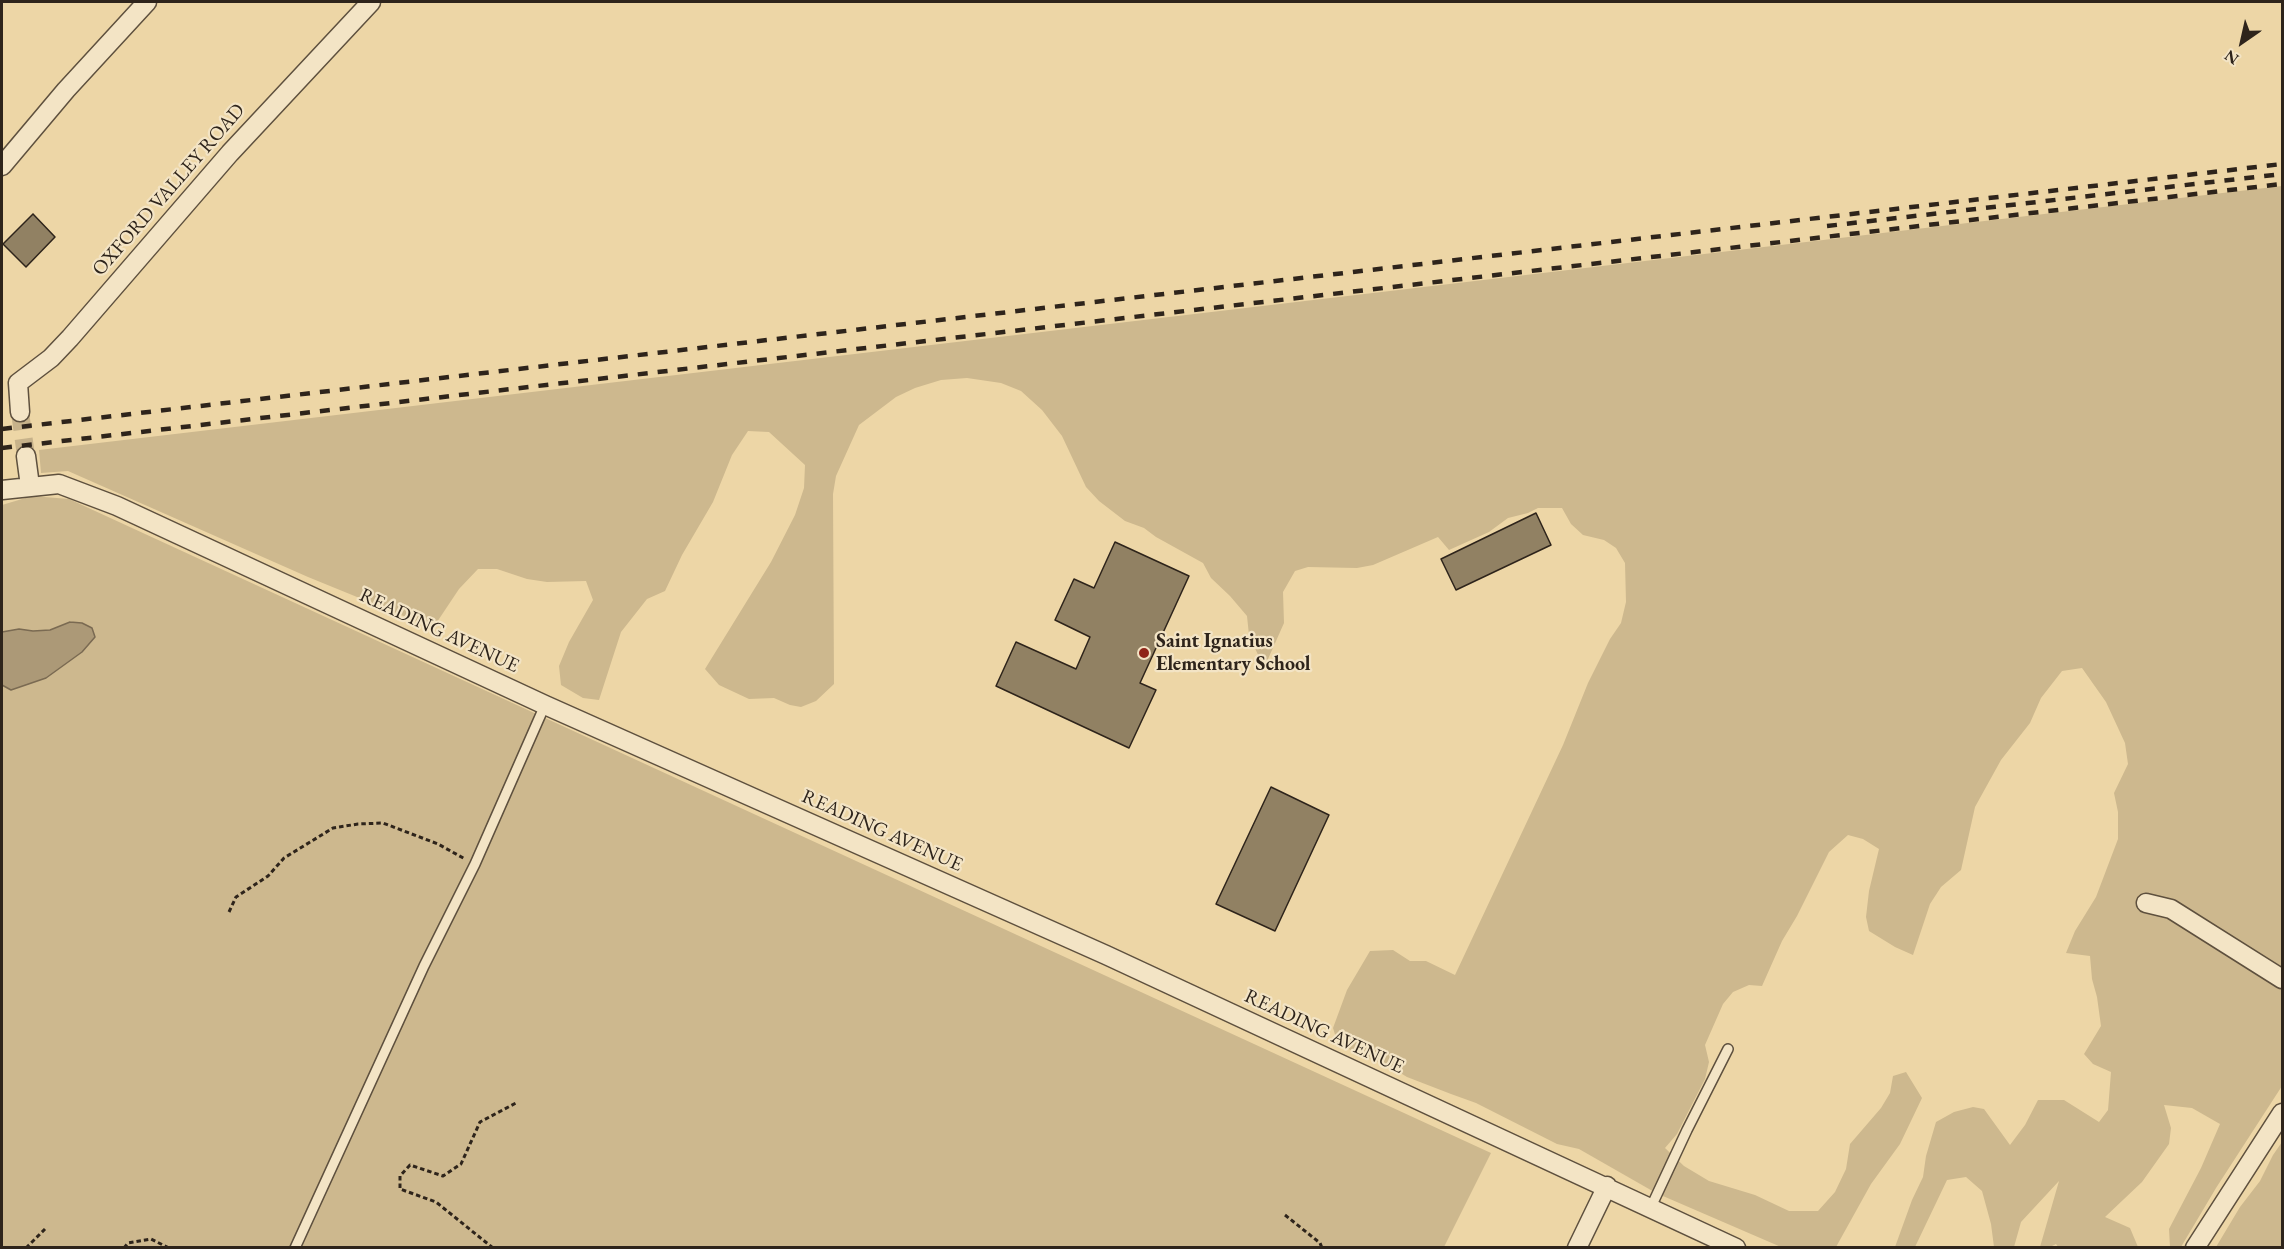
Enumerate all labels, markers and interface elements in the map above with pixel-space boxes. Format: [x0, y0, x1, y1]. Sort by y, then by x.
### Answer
north arrow [2212, 12, 2272, 72]
text: N [2220, 45, 2243, 70]
street label: OXFORD VALLEY ROAD [88, 99, 250, 281]
street label: READING AVENUE [355, 584, 523, 678]
place label: Saint Ignatius Elementary School [1156, 630, 1310, 677]
marker: Saint Ignatius Elementary School [1137, 646, 1151, 660]
street label: READING AVENUE [798, 785, 966, 877]
street label: READING AVENUE [1240, 985, 1408, 1079]

